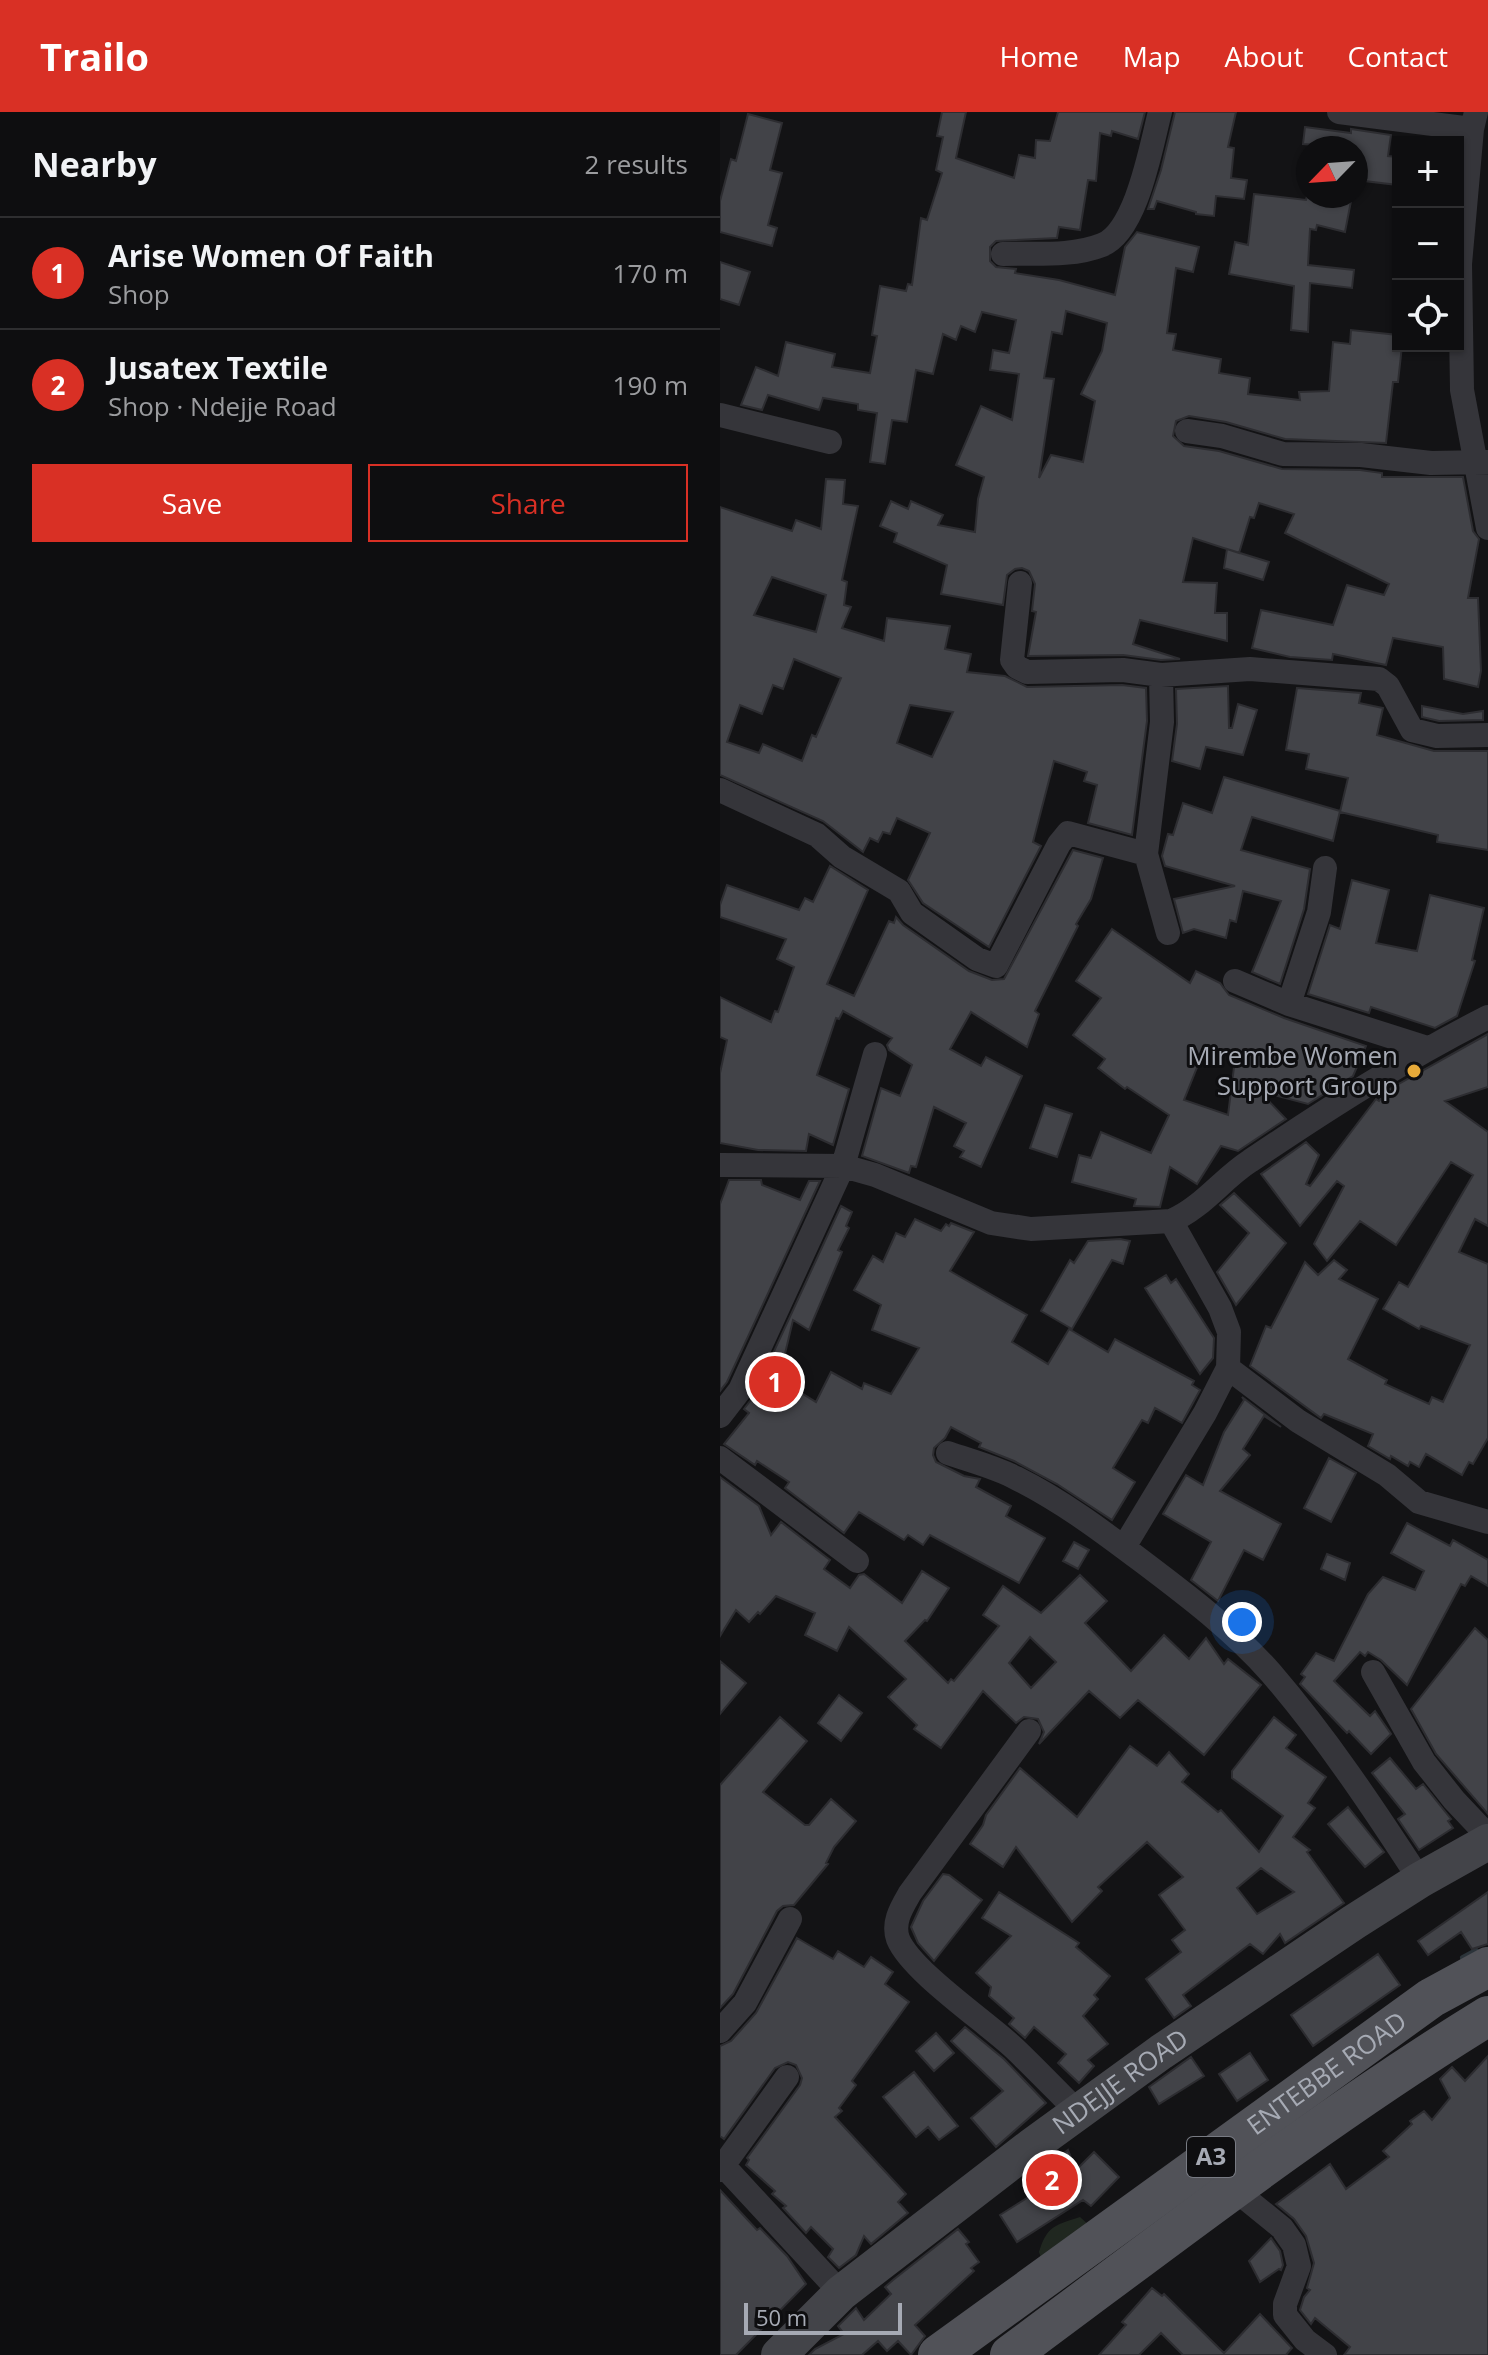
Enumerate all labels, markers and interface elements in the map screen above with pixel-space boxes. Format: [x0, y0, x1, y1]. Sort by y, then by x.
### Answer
text: Trailo [40, 30, 149, 82]
text: Home [1000, 37, 1079, 75]
text: Map [1123, 37, 1181, 75]
text: About [1225, 37, 1303, 75]
text: Contact [1347, 37, 1448, 75]
north arrow [1296, 136, 1368, 208]
map controls [1392, 136, 1464, 352]
button: + [1392, 136, 1464, 208]
text: Nearby [32, 141, 157, 187]
text: 2 results [585, 146, 688, 182]
button: − [1392, 208, 1464, 280]
text: Arise Women Of Faith [108, 235, 434, 276]
text: 1 [51, 255, 65, 291]
text: 170 m [613, 255, 688, 291]
text: Shop [108, 276, 170, 312]
button: locate [1392, 280, 1464, 352]
text: Jusatex Textile [108, 347, 328, 388]
text: 2 [51, 367, 65, 403]
text: 190 m [613, 367, 688, 403]
text: Shop · Ndejje Road [108, 388, 337, 424]
button: Save [32, 464, 352, 542]
button: Share [368, 464, 688, 542]
place label: Mirembe Women Support Group [1187, 1037, 1398, 1103]
marker: Mirembe Women Support Group [1405, 1062, 1423, 1080]
pin: 1 [749, 1352, 801, 1412]
your location [1222, 1602, 1262, 1642]
street label: ENTEBBE ROAD [1239, 2003, 1413, 2143]
street label: NDEJJE ROAD [1045, 2020, 1195, 2142]
road number: A3 [1187, 2137, 1235, 2177]
pin: 2 [1026, 2150, 1078, 2210]
scale bar [744, 2299, 902, 2335]
text: 50 m [756, 2302, 807, 2332]

